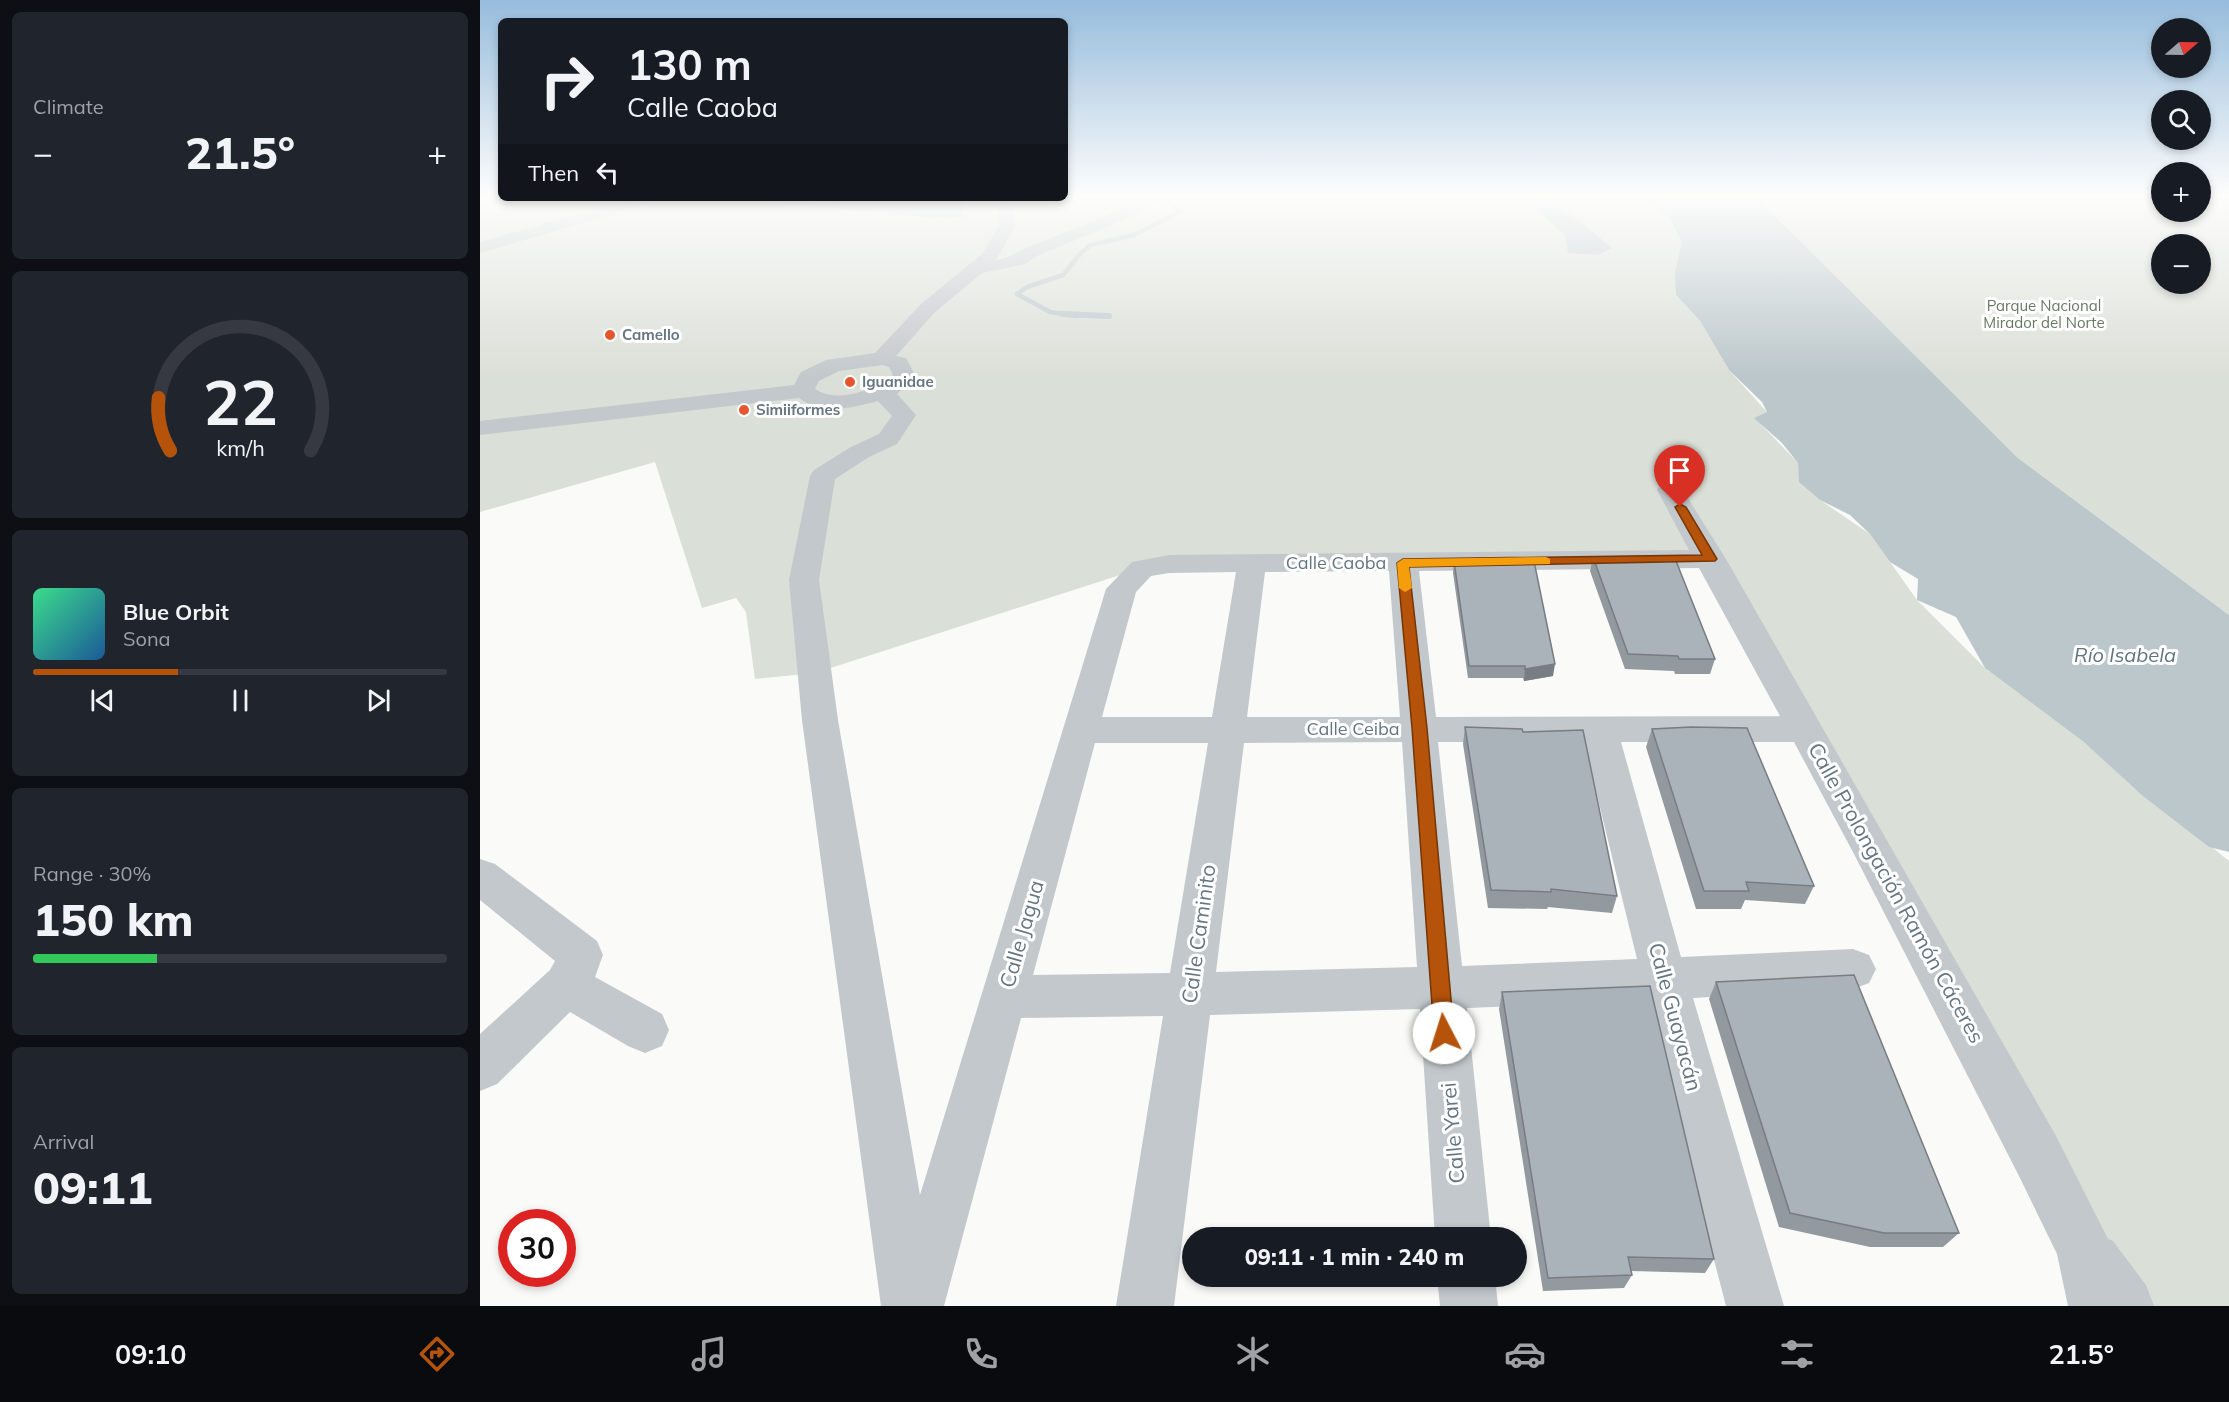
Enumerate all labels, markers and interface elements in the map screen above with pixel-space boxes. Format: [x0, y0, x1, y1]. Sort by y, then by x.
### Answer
north arrow [2151, 18, 2211, 78]
map controls [2151, 18, 2211, 294]
text: 130 m [627, 38, 752, 91]
icon: right [528, 42, 606, 120]
text: Calle Caoba [627, 90, 778, 124]
button: search [2151, 90, 2211, 150]
text: Climate [33, 94, 104, 119]
text: 21.5° [185, 124, 295, 180]
text: − [33, 132, 53, 173]
text: + [427, 132, 447, 173]
icon: left [591, 156, 624, 189]
text: Then [528, 159, 579, 187]
button: + [2151, 162, 2211, 222]
button: − [2151, 234, 2211, 294]
park label: Parque Nacional Mirador del Norte [1983, 296, 2105, 332]
place label: Camello [622, 325, 680, 344]
marker: Camello [603, 328, 617, 342]
text: 22 [203, 362, 277, 441]
place label: Iguanidae [862, 372, 934, 391]
marker: Iguanidae [843, 375, 857, 389]
place label: Simiiformes [756, 400, 840, 419]
marker: Simiiformes [737, 403, 751, 417]
text: km/h [216, 435, 264, 462]
pin [1654, 445, 1705, 507]
icon: arrive [1663, 454, 1696, 487]
street label: Calle Caoba [1286, 551, 1386, 574]
text: Blue Orbit [123, 598, 229, 626]
text: Sona [123, 626, 171, 651]
water label: Río Isabela [2074, 642, 2176, 667]
icon: previous [86, 684, 119, 717]
icon: pause [224, 684, 257, 717]
icon: next [362, 684, 395, 717]
street label: Calle Ceiba [1306, 717, 1400, 740]
street label: Calle Prolongación Ramón Cáceres [1803, 738, 1991, 1047]
text: Range · 30% [33, 861, 151, 886]
street label: Calle Caminito [1175, 863, 1221, 1005]
street label: Calle Jagua [993, 877, 1049, 990]
text: 150 km [33, 891, 194, 947]
street label: Calle Guayacán [1644, 940, 1708, 1094]
position arrow [1412, 1001, 1476, 1065]
street label: Calle Yarei [1435, 1082, 1469, 1185]
text: Arrival [33, 1129, 94, 1154]
text: 09:11 [33, 1159, 153, 1215]
speed limit sign: 30 [498, 1209, 576, 1287]
text: 09:11 · 1 min · 240 m [1245, 1243, 1464, 1271]
icon: directions [416, 1333, 458, 1375]
icon: music [688, 1333, 730, 1375]
icon: phone [960, 1333, 1002, 1375]
icon: climate [1232, 1333, 1274, 1375]
icon: car [1504, 1333, 1546, 1375]
icon: filters [1776, 1333, 1818, 1375]
text: 09:10 [115, 1337, 186, 1371]
text: 21.5° [2048, 1337, 2114, 1371]

